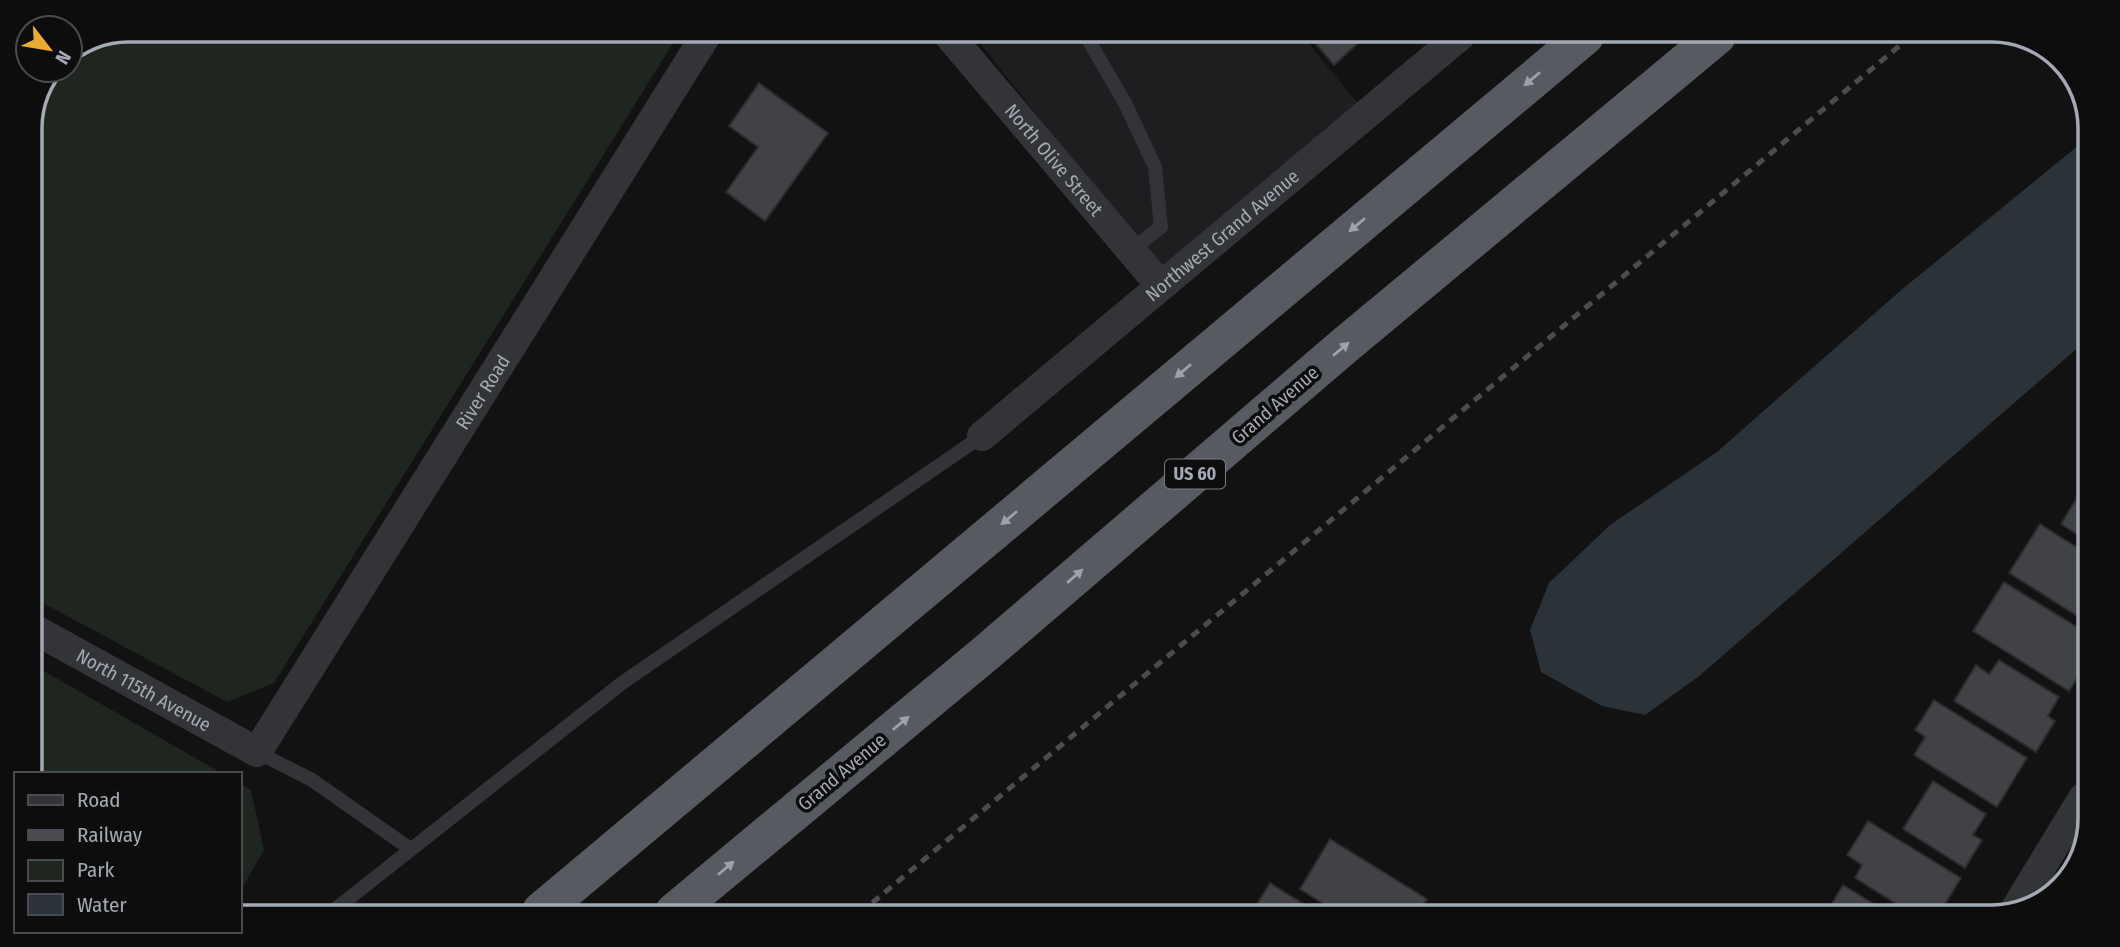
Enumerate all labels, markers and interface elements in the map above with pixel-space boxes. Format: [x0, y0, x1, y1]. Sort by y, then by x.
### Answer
north arrow [14, 14, 84, 84]
text: N [50, 47, 76, 68]
one-way arrow [1524, 71, 1541, 86]
street label: North Olive Street [1000, 99, 1109, 221]
street label: Northwest Grand Avenue [1141, 164, 1303, 306]
one-way arrow [1349, 217, 1366, 232]
one-way arrow [1332, 341, 1350, 357]
street label: River Road [451, 350, 514, 433]
street label: Grand Avenue [1227, 361, 1323, 449]
one-way arrow [1175, 364, 1193, 379]
road number: US 60 [1165, 460, 1225, 488]
one-way arrow [1001, 510, 1018, 525]
one-way arrow [1066, 568, 1084, 584]
street label: North 115th Avenue [73, 643, 215, 736]
one-way arrow [892, 715, 910, 731]
street label: Grand Avenue [793, 728, 891, 816]
legend [14, 772, 242, 933]
text: Road [77, 787, 121, 813]
text: Railway [77, 822, 143, 848]
text: Park [77, 857, 115, 883]
one-way arrow [717, 860, 735, 876]
text: Water [77, 892, 127, 918]

